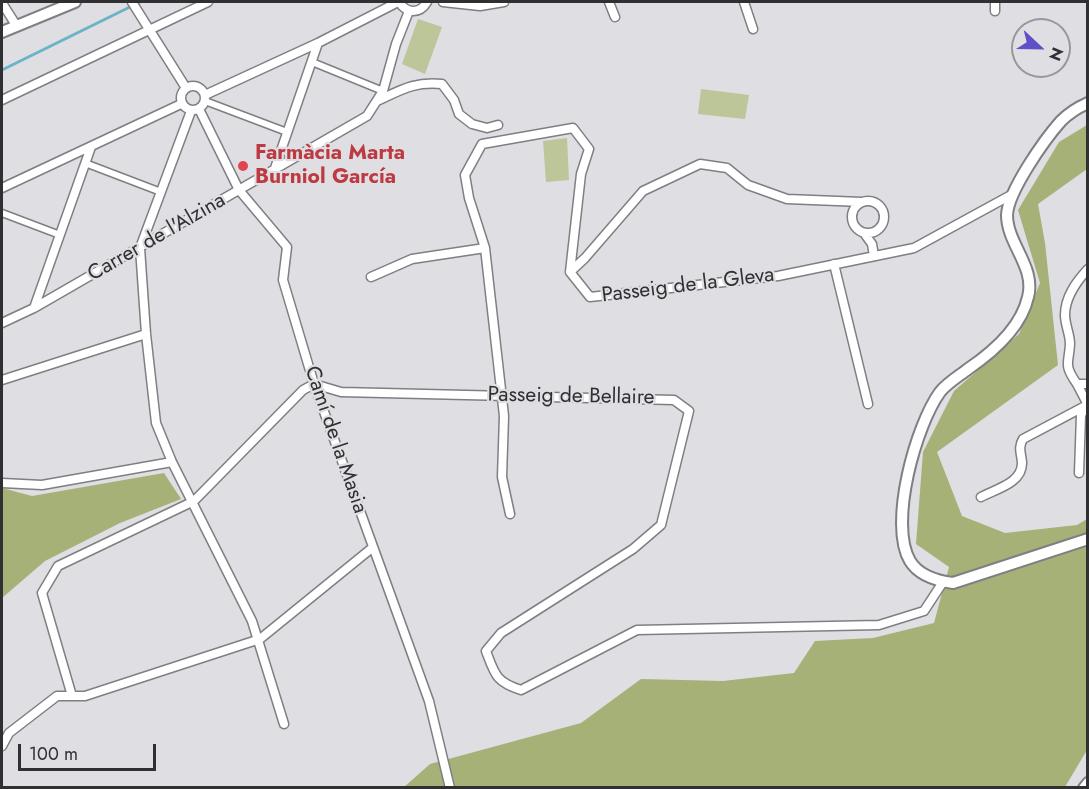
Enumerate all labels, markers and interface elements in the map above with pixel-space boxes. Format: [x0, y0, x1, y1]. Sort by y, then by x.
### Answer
north arrow [1011, 18, 1071, 78]
text: N [1043, 44, 1069, 64]
place label: Farmàcia Marta Burniol García [255, 141, 405, 191]
marker: Farmàcia Marta Burniol García [236, 159, 250, 173]
street label: Carrer de l'Alzina [84, 188, 230, 288]
street label: Passeig de la Gleva [600, 263, 776, 309]
street label: Camí de la Masia [298, 363, 372, 517]
street label: Passeig de Bellaire [487, 383, 655, 411]
scale bar [21, 732, 159, 770]
text: 100 m [29, 741, 78, 767]

